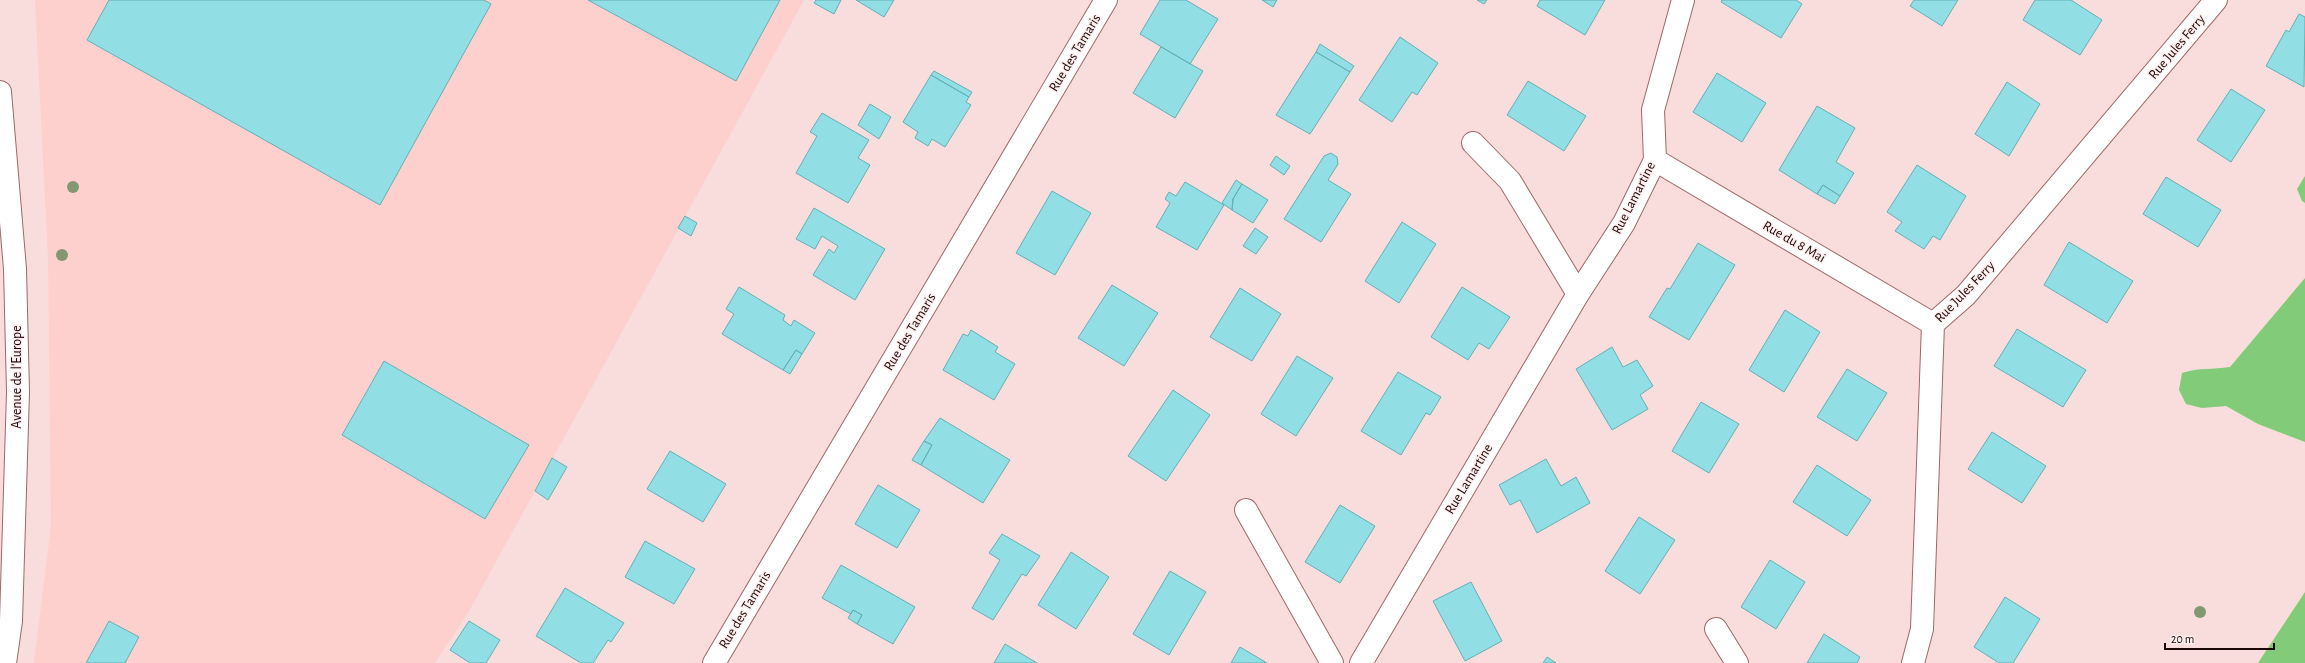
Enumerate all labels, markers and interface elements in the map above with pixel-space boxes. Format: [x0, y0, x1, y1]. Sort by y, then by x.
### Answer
street label: Rue des Tamaris [1046, 12, 1104, 94]
street label: Rue Jules Ferry [2146, 12, 2208, 82]
street label: Rue Lamartine [1610, 160, 1658, 236]
street label: Rue du 8 Mai [1760, 218, 1828, 266]
street label: Rue Jules Ferry [1932, 259, 1998, 325]
street label: Rue des Tamaris [881, 291, 939, 373]
street label: Avenue de l'Europe [10, 325, 24, 429]
street label: Rue Lamartine [1443, 441, 1495, 517]
street label: Rue des Tamaris [716, 569, 774, 651]
scale bar [2165, 625, 2274, 651]
text: 20 m [2171, 633, 2194, 645]

